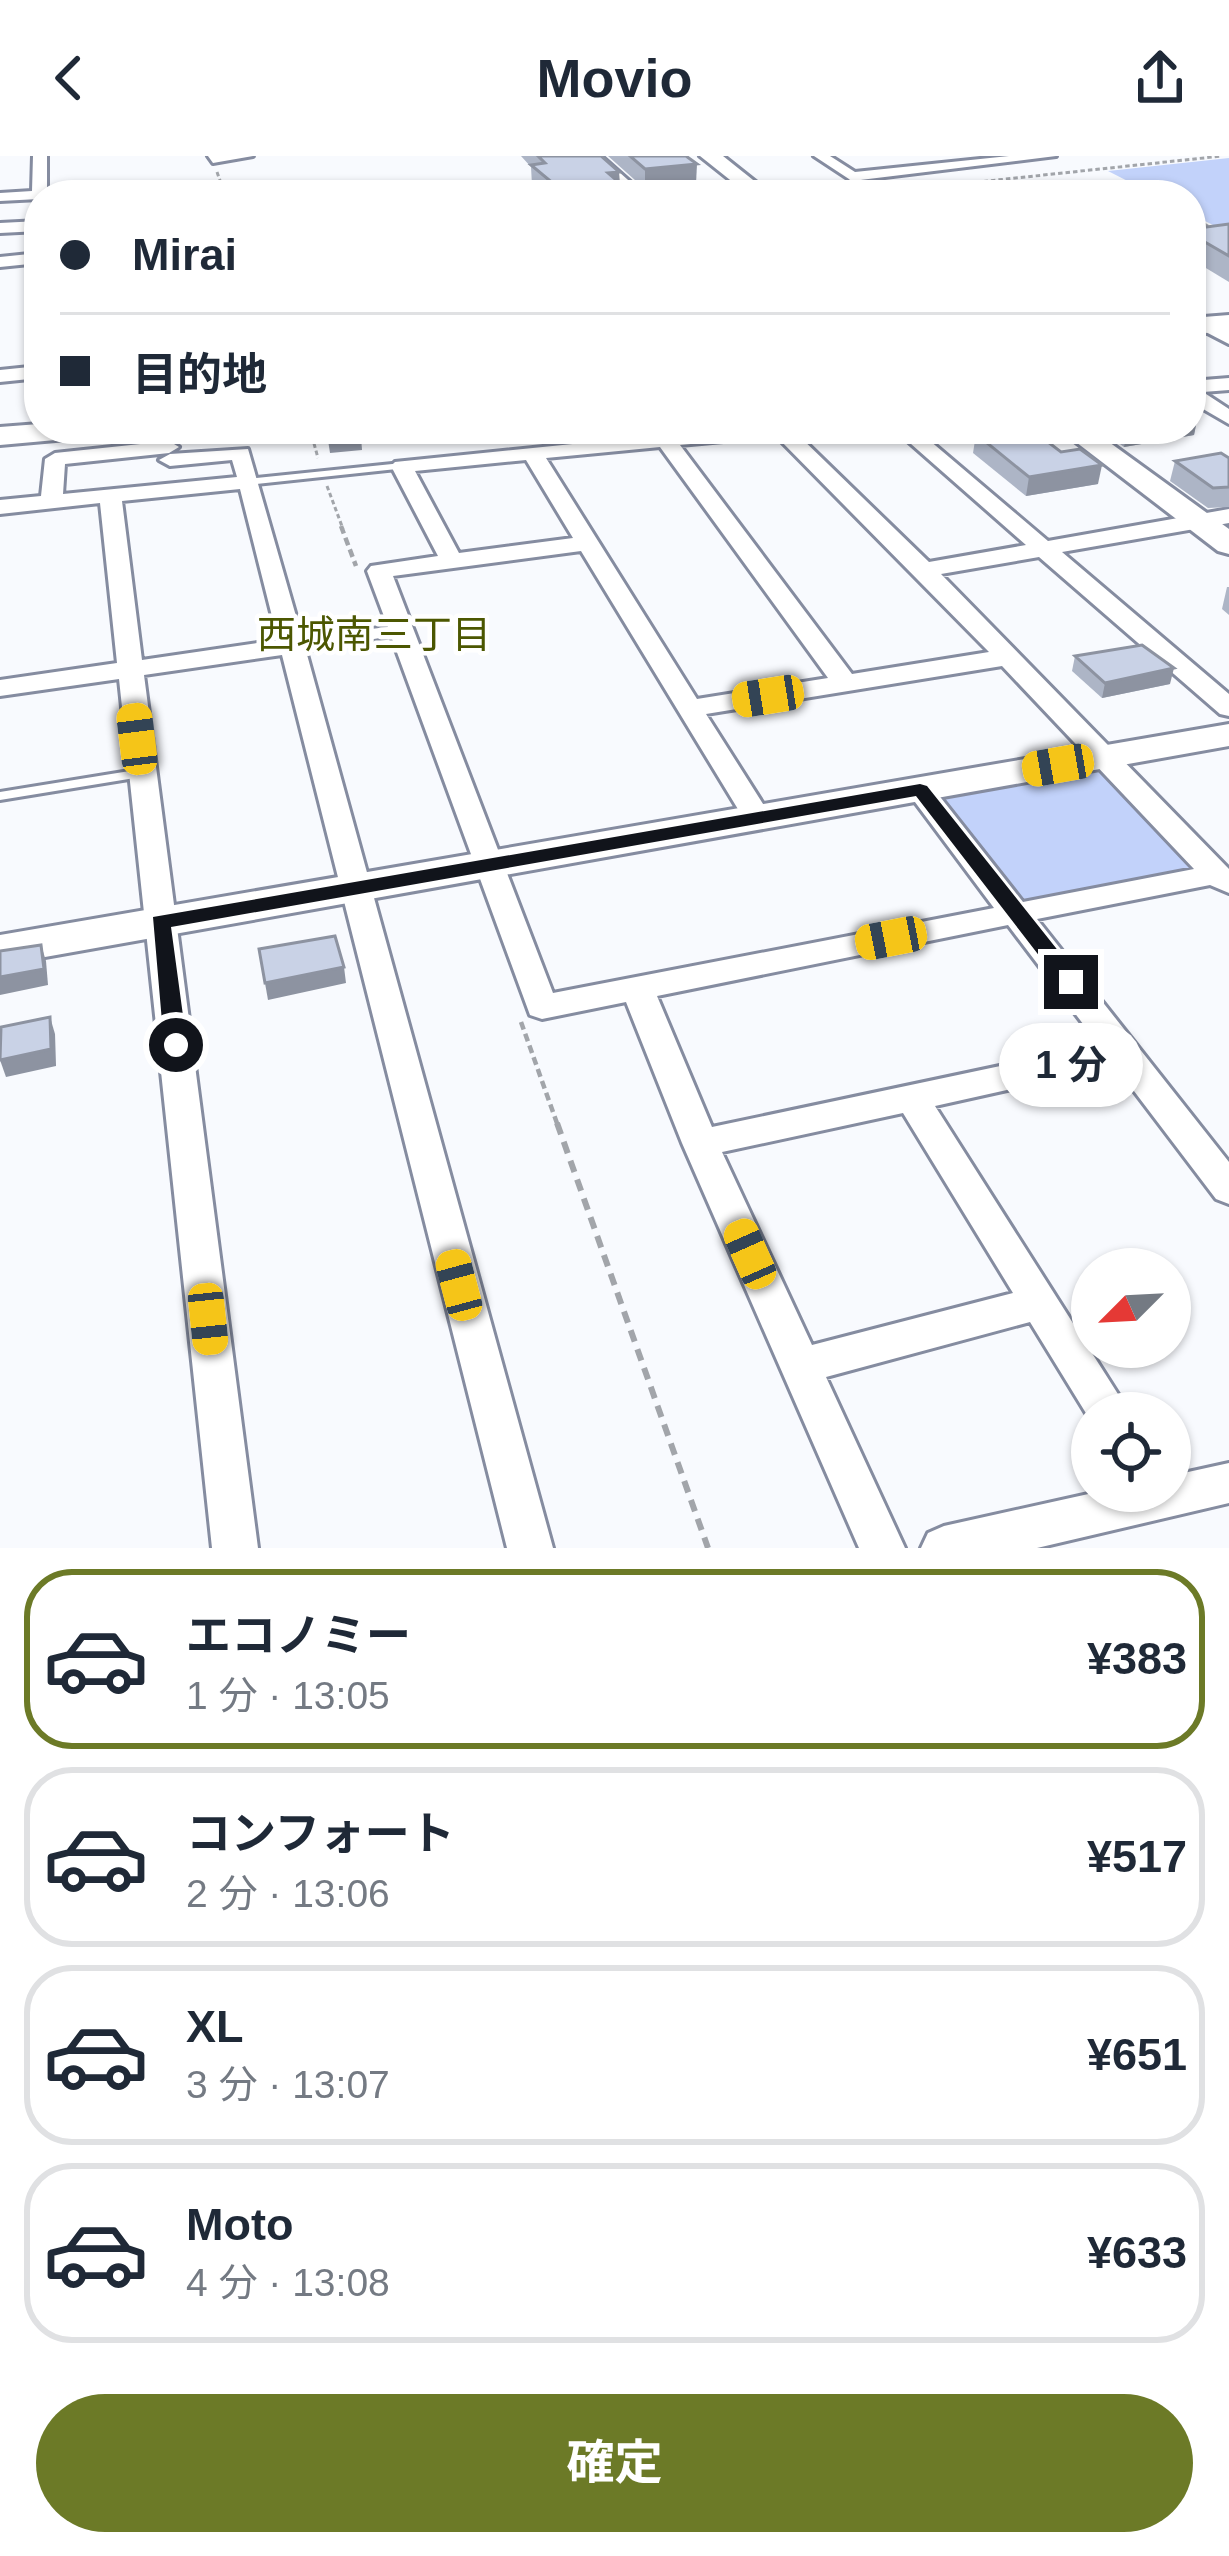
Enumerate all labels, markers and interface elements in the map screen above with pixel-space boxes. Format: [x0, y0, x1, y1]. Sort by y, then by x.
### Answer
icon: back [36, 45, 102, 111]
icon: share [1127, 45, 1193, 111]
text: Movio [537, 48, 693, 108]
text: Mirai [132, 229, 237, 280]
text: 目的地 [132, 349, 267, 400]
district label: 西城南三丁目 [257, 613, 491, 656]
car [730, 673, 806, 719]
car [115, 701, 159, 777]
car [1019, 741, 1097, 789]
car [852, 913, 930, 963]
route end [1044, 955, 1098, 1009]
route start [149, 1018, 203, 1072]
callout: 1 分 [999, 1024, 1143, 1108]
text: 1 分 [1035, 1043, 1107, 1086]
car [719, 1214, 781, 1294]
car [432, 1246, 486, 1324]
north arrow [1071, 1248, 1191, 1368]
map controls [1071, 1248, 1191, 1512]
car [186, 1281, 230, 1357]
button: locate [1071, 1392, 1191, 1512]
icon: car [42, 1605, 150, 1713]
text: エコノミー [186, 1610, 411, 1661]
text: ¥383 [1087, 1633, 1187, 1684]
text: 1 分 · 13:05 [186, 1674, 390, 1717]
icon: car [42, 1803, 150, 1911]
text: コンフォート [186, 1808, 455, 1859]
text: ¥517 [1087, 1831, 1187, 1882]
text: 2 分 · 13:06 [186, 1872, 390, 1915]
icon: car [42, 2001, 150, 2109]
text: XL [186, 2001, 244, 2052]
text: ¥651 [1087, 2029, 1187, 2080]
text: 3 分 · 13:07 [186, 2063, 390, 2106]
icon: car [42, 2199, 150, 2307]
text: Moto [186, 2199, 293, 2250]
text: ¥633 [1087, 2227, 1187, 2278]
text: 4 分 · 13:08 [186, 2261, 390, 2304]
button: 確定 [36, 2394, 1193, 2532]

